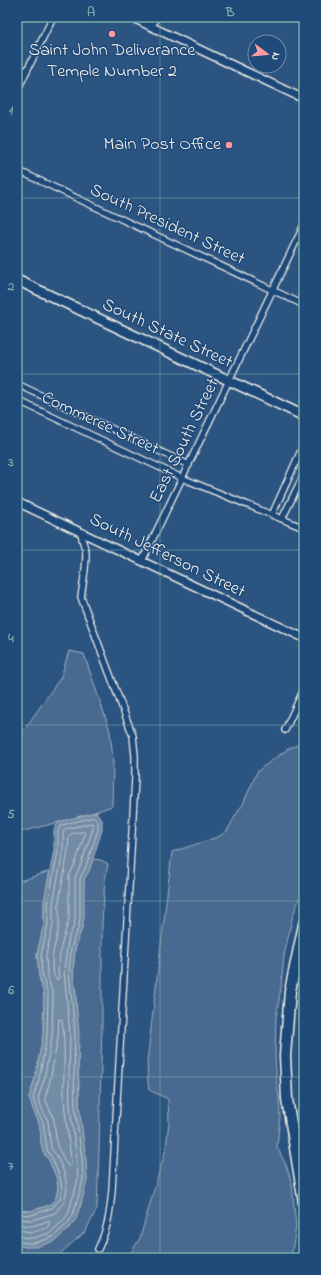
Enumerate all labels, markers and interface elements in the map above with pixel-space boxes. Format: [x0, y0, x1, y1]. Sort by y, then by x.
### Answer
text: A [87, 3, 95, 22]
text: B [225, 3, 235, 22]
marker: Saint John Deliverance Temple Number 2 [107, 29, 117, 39]
north arrow [247, 34, 287, 74]
place label: Saint John Deliverance Temple Number 2 [29, 38, 196, 85]
text: N [267, 51, 284, 62]
text: 1 [9, 101, 14, 120]
place label: Main Post Office [104, 132, 222, 158]
marker: Main Post Office [224, 140, 234, 150]
street label: South President Street [85, 178, 249, 272]
text: 2 [7, 277, 15, 296]
street label: South State Street [97, 292, 237, 376]
street label: East South Street [144, 374, 226, 508]
street label: Commerce Street [37, 385, 163, 463]
text: 3 [7, 453, 14, 472]
street label: South Jefferson Street [84, 507, 250, 605]
text: 4 [7, 629, 14, 648]
text: 5 [7, 805, 15, 824]
text: 6 [7, 981, 14, 1000]
text: 7 [8, 1157, 14, 1176]

